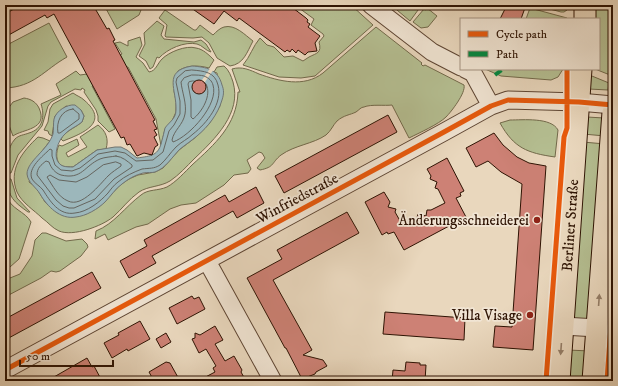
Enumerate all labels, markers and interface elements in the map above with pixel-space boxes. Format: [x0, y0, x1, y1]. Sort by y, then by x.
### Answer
legend [460, 18, 600, 70]
text: Cycle path [496, 27, 548, 42]
text: Path [496, 47, 519, 62]
street label: Winfriedstraße [252, 169, 342, 229]
street label: Berliner Straße [558, 179, 583, 272]
place label: Änderungsschneiderei [398, 211, 529, 230]
marker: Änderungsschneiderei [532, 215, 542, 225]
one-way arrow [596, 294, 603, 306]
place label: Villa Visage [451, 306, 522, 325]
marker: Villa Visage [525, 310, 535, 320]
scale bar [20, 342, 113, 368]
one-way arrow [558, 343, 565, 355]
text: 50 m [26, 349, 50, 364]

